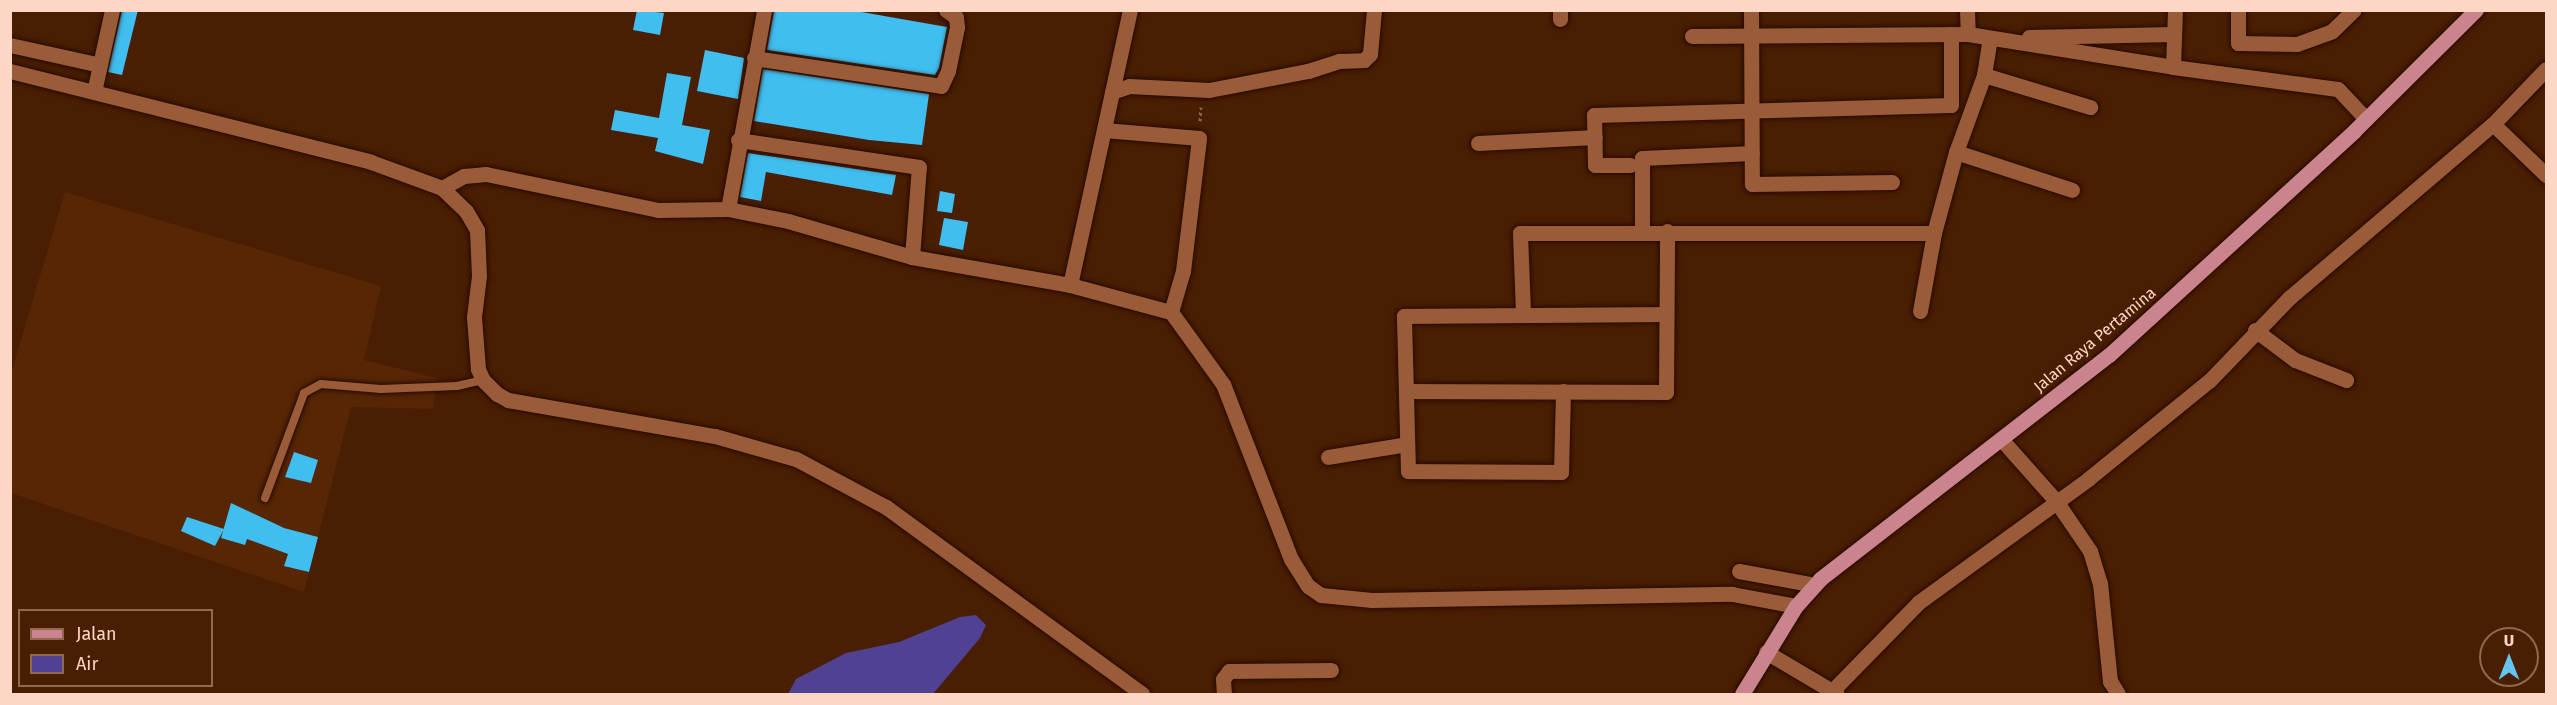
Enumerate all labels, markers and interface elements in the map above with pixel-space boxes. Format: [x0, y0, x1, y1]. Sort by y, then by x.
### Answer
street label: Jalan Raya Pertamina [2030, 283, 2160, 397]
legend [18, 609, 213, 687]
text: Jalan [76, 623, 117, 645]
north arrow [2479, 627, 2539, 687]
text: U [2504, 631, 2514, 650]
text: Air [76, 653, 98, 675]

